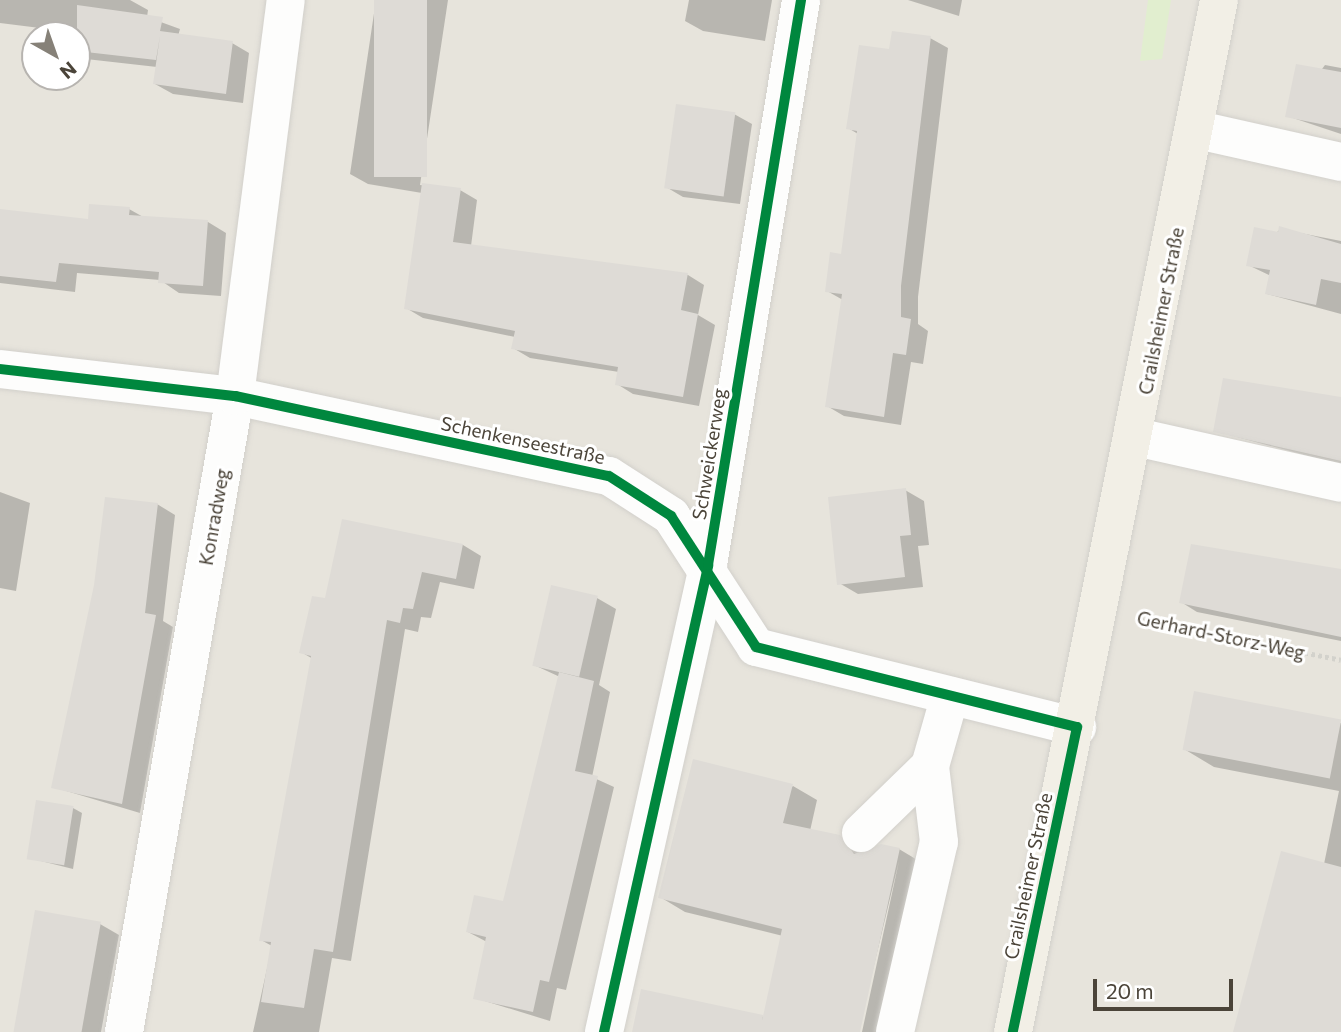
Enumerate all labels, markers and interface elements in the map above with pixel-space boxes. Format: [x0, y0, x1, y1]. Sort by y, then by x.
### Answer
north arrow [21, 21, 91, 91]
text: N [56, 58, 81, 84]
street label: Crailsheimer Straße [1134, 225, 1188, 397]
street label: Schweickerweg [687, 387, 731, 521]
street label: Schenkenseestraße [439, 411, 607, 469]
street label: Konradweg [194, 467, 234, 567]
street label: Gerhard-Storz-Weg [1135, 606, 1307, 664]
street label: Crailsheimer Straße [999, 791, 1057, 961]
scale bar [1096, 965, 1236, 1009]
text: 20 m [1106, 978, 1154, 1003]

